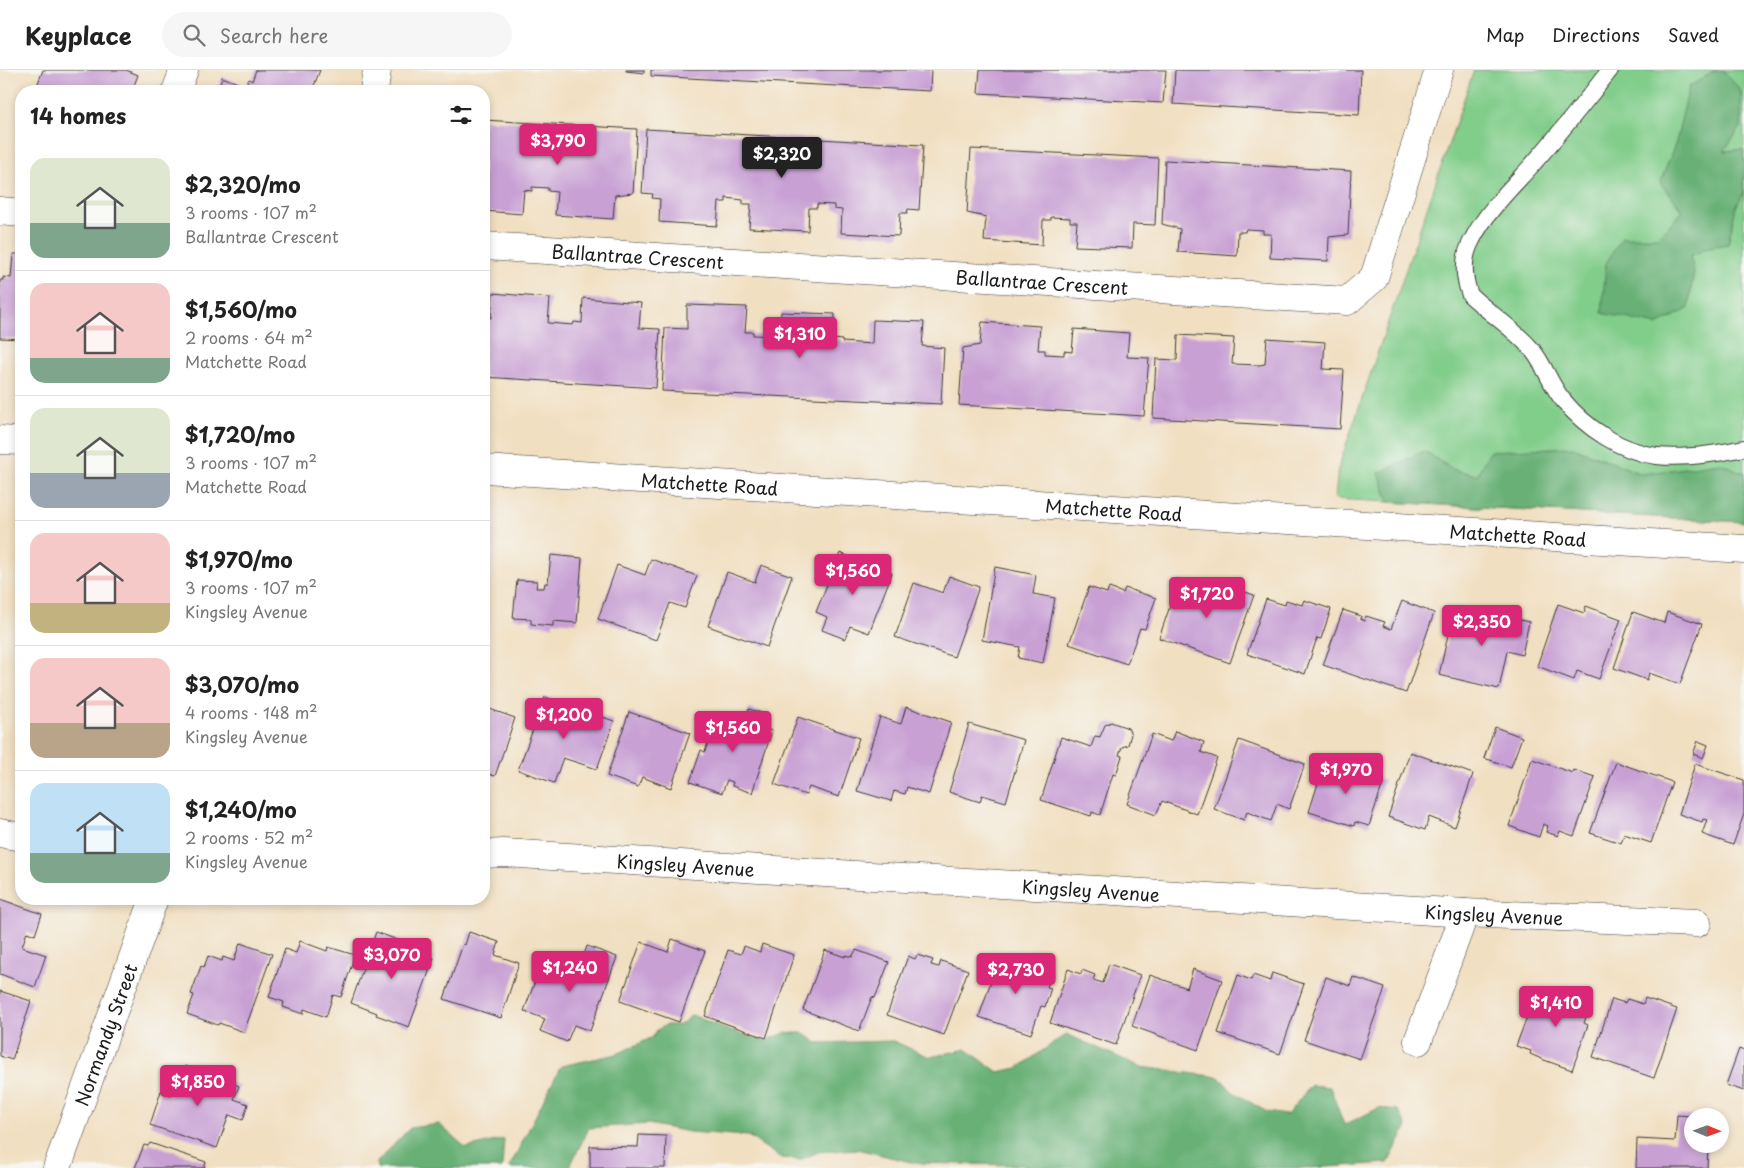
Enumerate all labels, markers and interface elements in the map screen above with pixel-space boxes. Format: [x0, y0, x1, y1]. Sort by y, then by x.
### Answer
search box [162, 12, 512, 57]
text: Keyplace [25, 17, 132, 53]
icon: search [180, 21, 208, 49]
text: Search here [220, 21, 328, 49]
text: Map [1486, 21, 1524, 48]
text: Directions [1552, 21, 1640, 48]
text: Saved [1668, 21, 1719, 48]
text: 14 homes [30, 99, 126, 131]
icon: filters [447, 101, 475, 129]
pin: $3,790 [517, 124, 599, 166]
text: $3,790 [530, 128, 586, 152]
pin: $2,320 [741, 136, 823, 179]
text: $2,320 [753, 141, 811, 165]
text: $2,320/mo [185, 168, 301, 200]
icon: home [70, 178, 130, 238]
text: 3 rooms · 107 m² [185, 200, 317, 224]
text: Ballantrae Crescent [185, 224, 339, 248]
street label: Ballantrae Crescent [551, 237, 725, 275]
street label: Ballantrae Crescent [955, 263, 1129, 301]
text: $1,560/mo [185, 293, 297, 325]
icon: home [70, 303, 130, 363]
pin: $1,310 [759, 316, 841, 359]
text: $1,310 [774, 321, 826, 345]
text: 2 rooms · 64 m² [185, 325, 313, 349]
text: Matchette Road [185, 349, 307, 373]
text: $1,720/mo [185, 418, 295, 450]
icon: home [70, 428, 130, 488]
text: 3 rooms · 107 m² [185, 450, 317, 474]
street label: Matchette Road [640, 465, 779, 501]
text: Matchette Road [185, 474, 307, 498]
street label: Matchette Road [1044, 491, 1183, 527]
street label: Matchette Road [1449, 517, 1587, 552]
text: $1,970/mo [185, 543, 293, 575]
icon: home [70, 553, 130, 613]
pin: $1,560 [812, 554, 894, 596]
text: $1,560 [825, 558, 881, 582]
text: 3 rooms · 107 m² [185, 575, 317, 599]
pin: $1,720 [1166, 576, 1248, 619]
text: $1,720 [1180, 581, 1234, 605]
text: Kingsley Avenue [185, 599, 308, 623]
pin: $2,350 [1441, 604, 1523, 647]
text: $2,350 [1453, 609, 1511, 633]
text: $3,070/mo [185, 668, 299, 700]
icon: home [70, 678, 130, 738]
pin: $1,200 [523, 698, 605, 740]
text: 4 rooms · 148 m² [185, 700, 318, 724]
text: $1,200 [536, 702, 592, 726]
pin: $1,560 [692, 710, 774, 753]
text: $1,560 [705, 715, 761, 739]
text: Kingsley Avenue [185, 724, 308, 748]
pin: $1,970 [1305, 752, 1387, 795]
text: $1,970 [1320, 757, 1372, 781]
text: $1,240/mo [185, 793, 297, 825]
icon: home [70, 803, 130, 863]
text: 2 rooms · 52 m² [185, 825, 313, 849]
street label: Kingsley Avenue [616, 847, 756, 882]
text: Kingsley Avenue [185, 849, 308, 873]
street label: Kingsley Avenue [1021, 872, 1161, 907]
street label: Kingsley Avenue [1424, 897, 1564, 931]
pin: $3,070 [351, 938, 433, 980]
text: $3,070 [364, 942, 420, 966]
pin: $1,240 [529, 950, 611, 993]
pin: $2,730 [975, 952, 1057, 995]
text: $1,240 [542, 955, 598, 979]
text: $2,730 [988, 957, 1044, 981]
street label: Normandy Street [67, 959, 143, 1109]
pin: $1,410 [1515, 986, 1597, 1028]
text: $1,410 [1530, 990, 1582, 1014]
pin: $1,850 [157, 1064, 239, 1107]
text: $1,850 [171, 1069, 225, 1093]
north arrow [1684, 1108, 1729, 1152]
map controls [1684, 1108, 1729, 1153]

